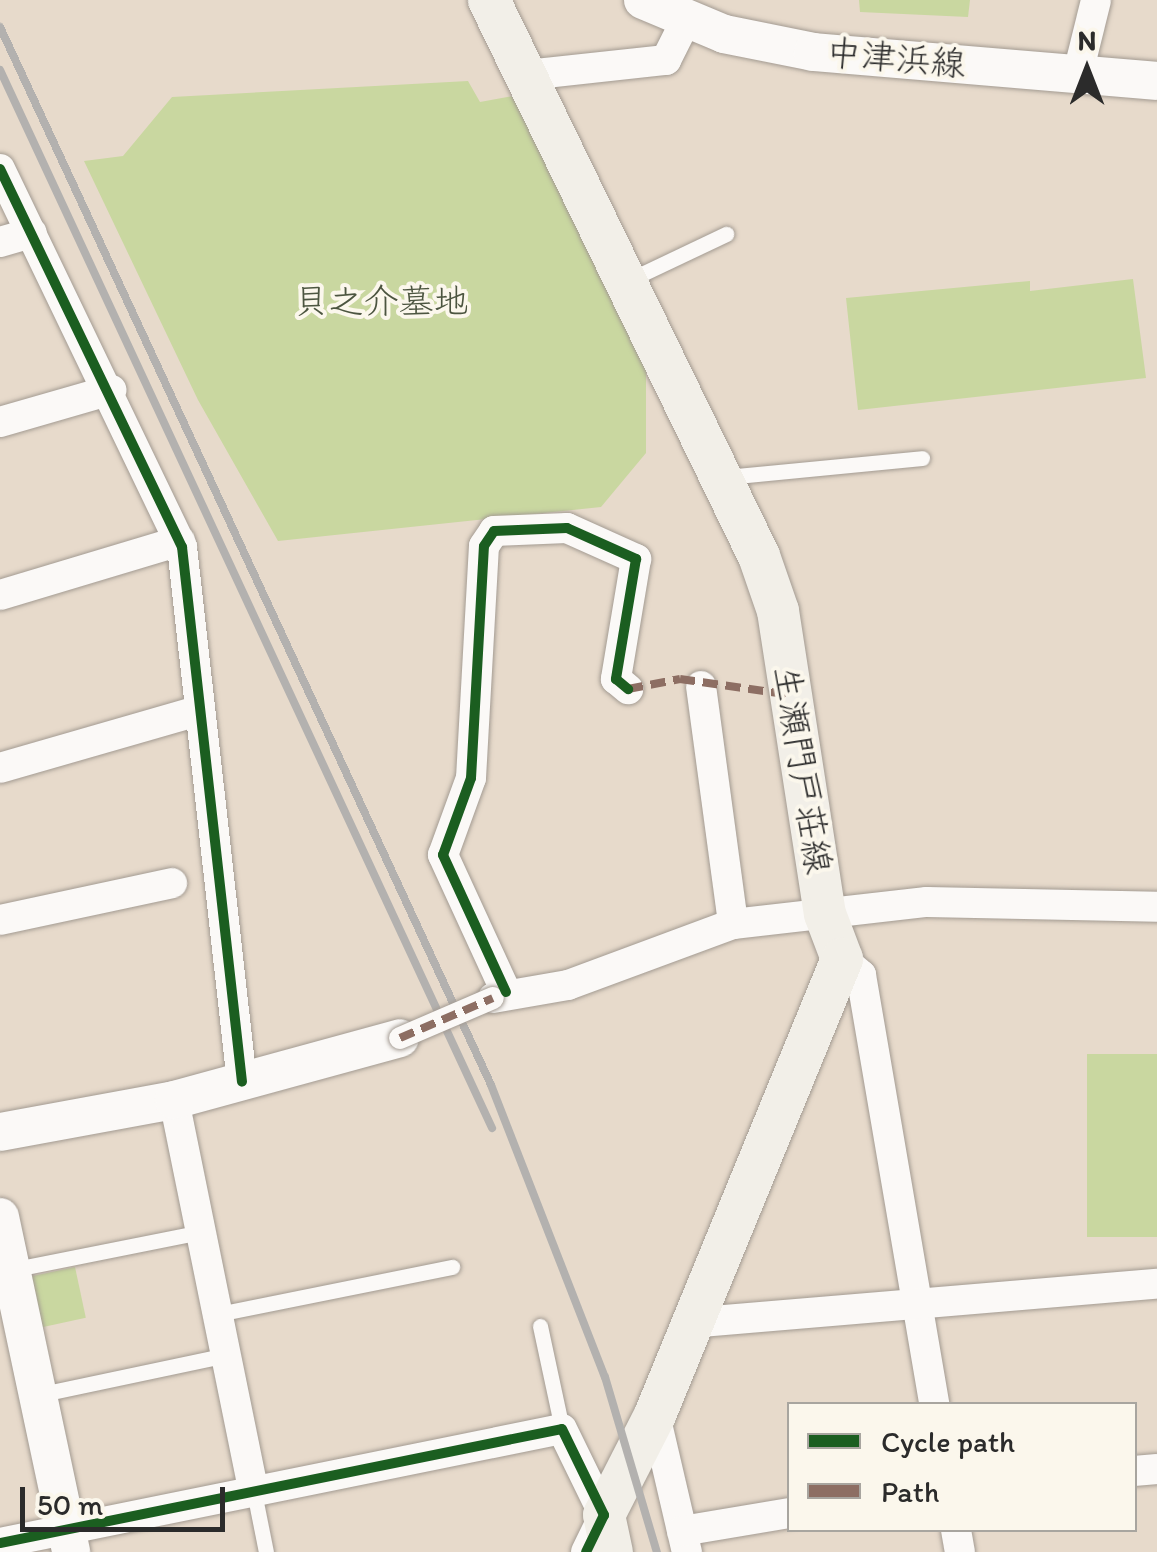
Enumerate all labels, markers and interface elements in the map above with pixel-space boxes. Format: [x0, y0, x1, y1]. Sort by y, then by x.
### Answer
north arrow [1037, 20, 1137, 120]
text: N [1078, 23, 1096, 57]
street label: 中津浜線 [824, 31, 968, 85]
park label: 貝之介墓地 [294, 280, 468, 322]
street label: 生瀬門戸荘線 [766, 663, 840, 877]
legend [787, 1402, 1137, 1532]
text: Cycle path [881, 1423, 1015, 1460]
scale bar [25, 1467, 230, 1529]
text: Path [881, 1473, 939, 1510]
text: 50 m [37, 1486, 103, 1523]

